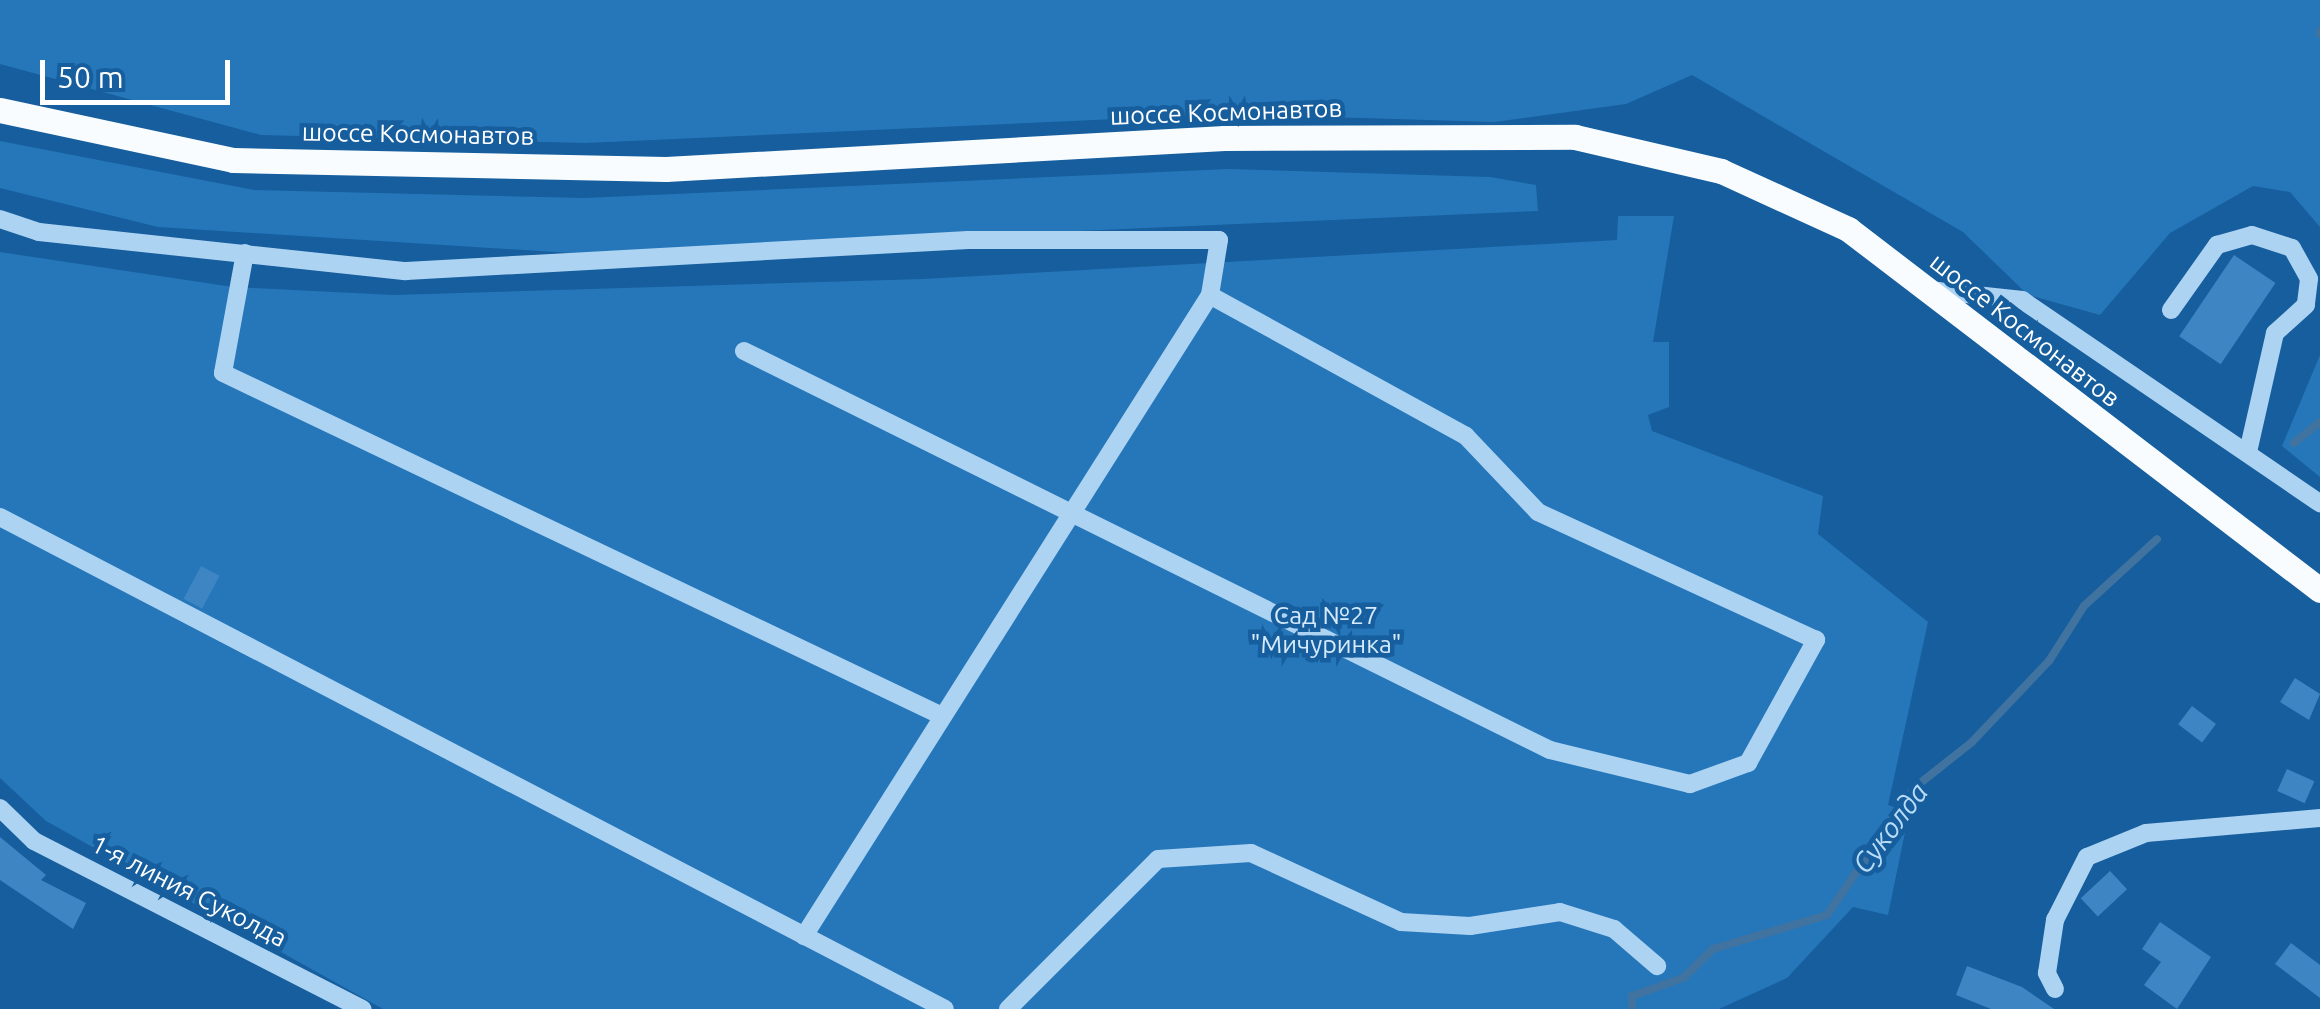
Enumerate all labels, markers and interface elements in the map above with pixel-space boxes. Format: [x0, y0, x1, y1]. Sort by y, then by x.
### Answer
scale bar [45, 40, 235, 102]
text: 50 m [57, 60, 124, 94]
street label: шоссе Космонавтов [1109, 93, 1343, 131]
street label: шоссе Космонавтов [302, 117, 534, 151]
street label: шоссе Космонавтов [1924, 247, 2126, 413]
park label: Сад №27 "Мичуринка" [1251, 601, 1401, 660]
water label: Суколда [1845, 776, 1935, 880]
street label: 1-я линия Суколда [86, 829, 292, 953]

